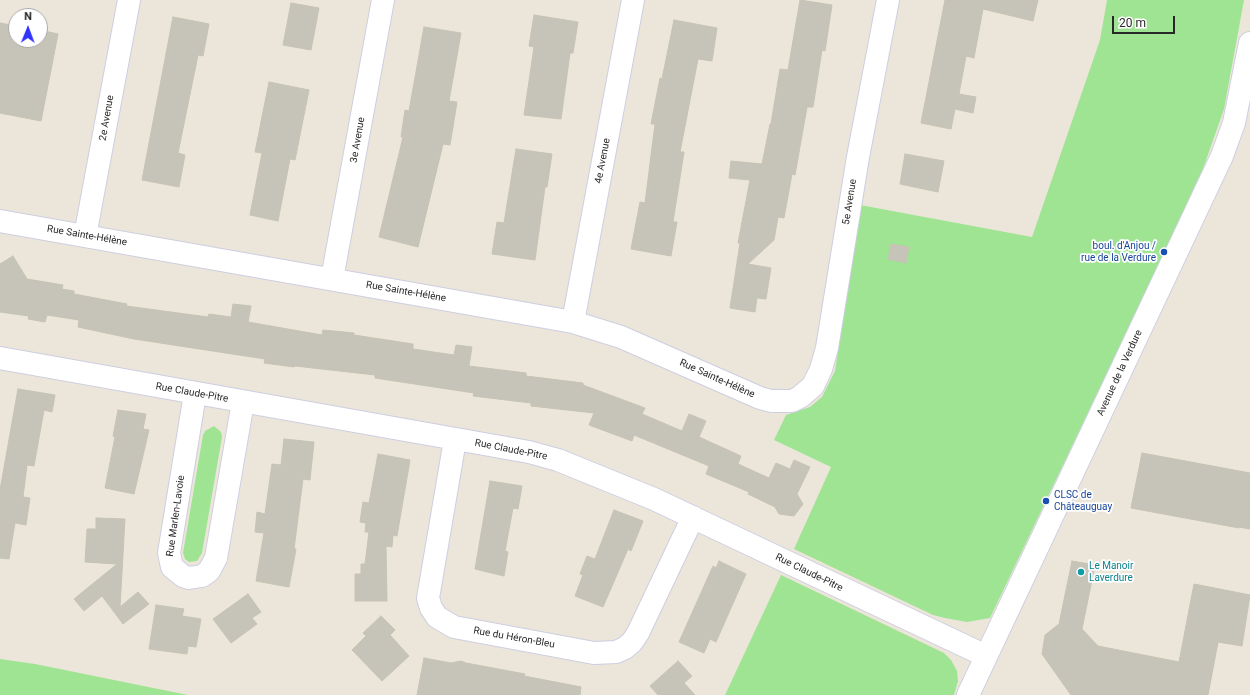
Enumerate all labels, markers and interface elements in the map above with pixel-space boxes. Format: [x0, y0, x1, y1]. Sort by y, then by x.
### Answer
north arrow [8, 8, 48, 48]
scale bar [1114, 8, 1177, 34]
text: N [24, 10, 32, 23]
text: 20 m [1119, 16, 1146, 30]
street label: 2e Avenue [97, 94, 117, 142]
street label: 3e Avenue [348, 116, 368, 164]
street label: 4e Avenue [593, 137, 613, 185]
street label: 5e Avenue [840, 178, 860, 226]
street label: Rue Sainte-Hélène [46, 223, 128, 249]
place label: boul. d'Anjou / rue de la Verdure [1081, 240, 1156, 264]
marker: boul. d'Anjou / rue de la Verdure [1159, 247, 1169, 257]
street label: Rue Sainte-Hélène [365, 279, 447, 305]
street label: Avenue de la Verdure [1095, 328, 1145, 418]
street label: Rue Sainte-Hélène [678, 357, 756, 401]
street label: Rue Claude-Pitre [155, 381, 229, 405]
street label: Rue Claude-Pitre [474, 437, 548, 463]
street label: Rue Marlen-Lavoie [164, 475, 188, 557]
place label: CLSC de Châteauguay [1054, 489, 1112, 512]
marker: CLSC de Châteauguay [1041, 496, 1051, 506]
street label: Rue Claude-Pitre [773, 551, 845, 595]
place label: Le Manoir Laverdure [1089, 560, 1133, 584]
marker: Le Manoir Laverdure [1076, 567, 1086, 577]
street label: Rue du Héron-Bleu [472, 625, 556, 651]

